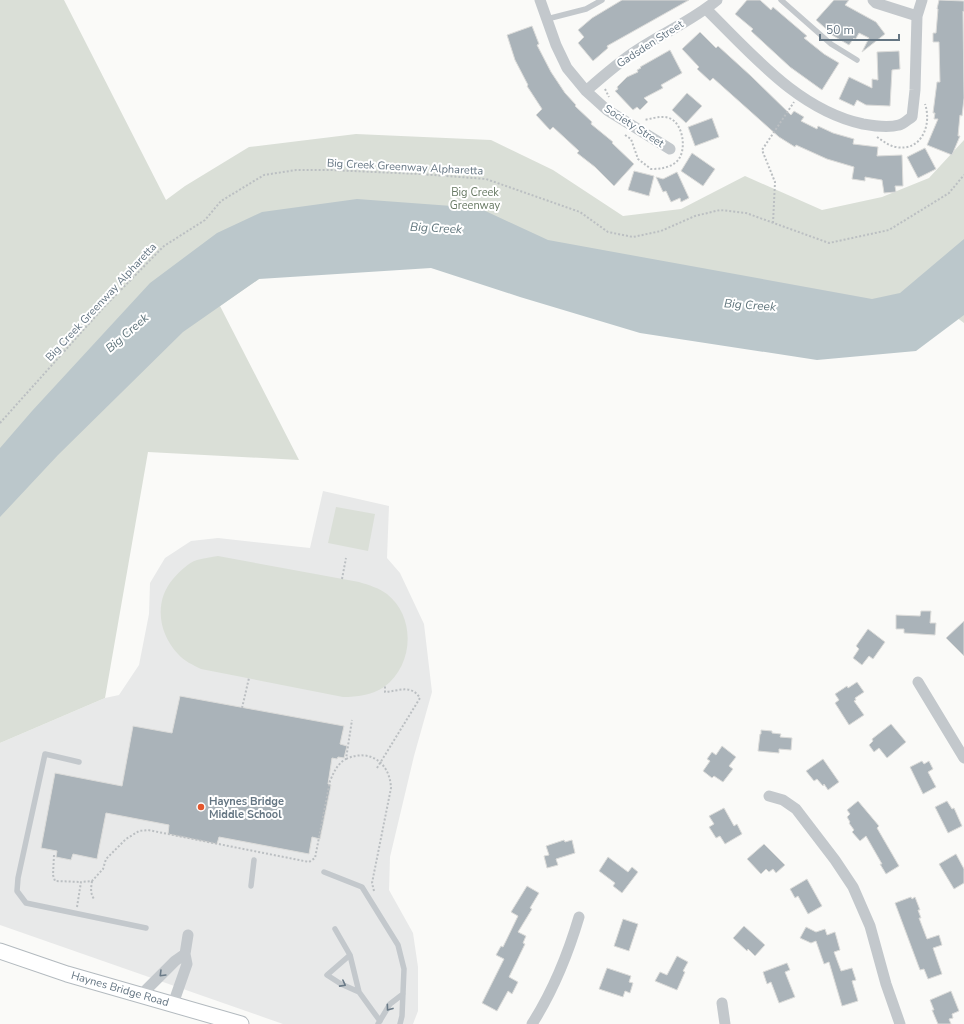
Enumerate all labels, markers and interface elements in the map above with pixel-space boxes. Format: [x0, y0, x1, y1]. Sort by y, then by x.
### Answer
scale bar [820, 16, 899, 42]
street label: Gadsden Street [614, 17, 686, 71]
text: 50 m [826, 22, 854, 38]
street label: Society Street [601, 101, 667, 151]
street label: Big Creek Greenway Alpharetta [326, 155, 484, 179]
park label: Big Creek Greenway [450, 185, 501, 213]
water label: Big Creek [410, 219, 463, 237]
street label: Big Creek Greenway Alpharetta [43, 240, 159, 364]
water label: Big Creek [723, 295, 778, 315]
water label: Big Creek [103, 310, 151, 356]
place label: Haynes Bridge Middle School [209, 794, 284, 822]
marker: Haynes Bridge Middle School [196, 802, 206, 812]
street label: Haynes Bridge Road [69, 968, 171, 1010]
one-way arrow [159, 969, 167, 977]
one-way arrow [339, 980, 346, 987]
one-way arrow [387, 1003, 394, 1010]

